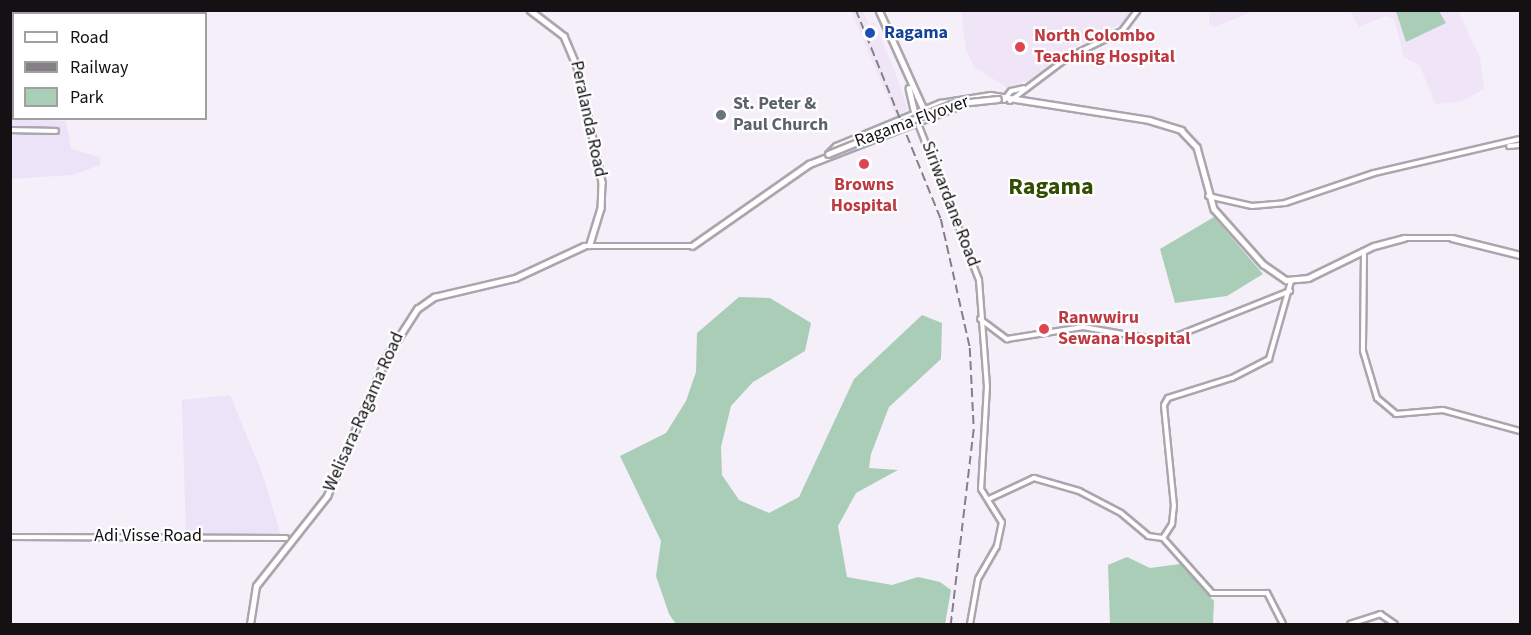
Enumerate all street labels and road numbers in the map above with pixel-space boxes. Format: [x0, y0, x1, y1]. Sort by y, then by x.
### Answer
street label: Peralanda Road [565, 59, 611, 179]
street label: Ragama Flyover [852, 91, 972, 153]
street label: Siriwardane Road [916, 138, 984, 270]
street label: Welisara-Ragama Road [319, 329, 409, 495]
street label: Adi Visse Road [94, 525, 202, 547]

